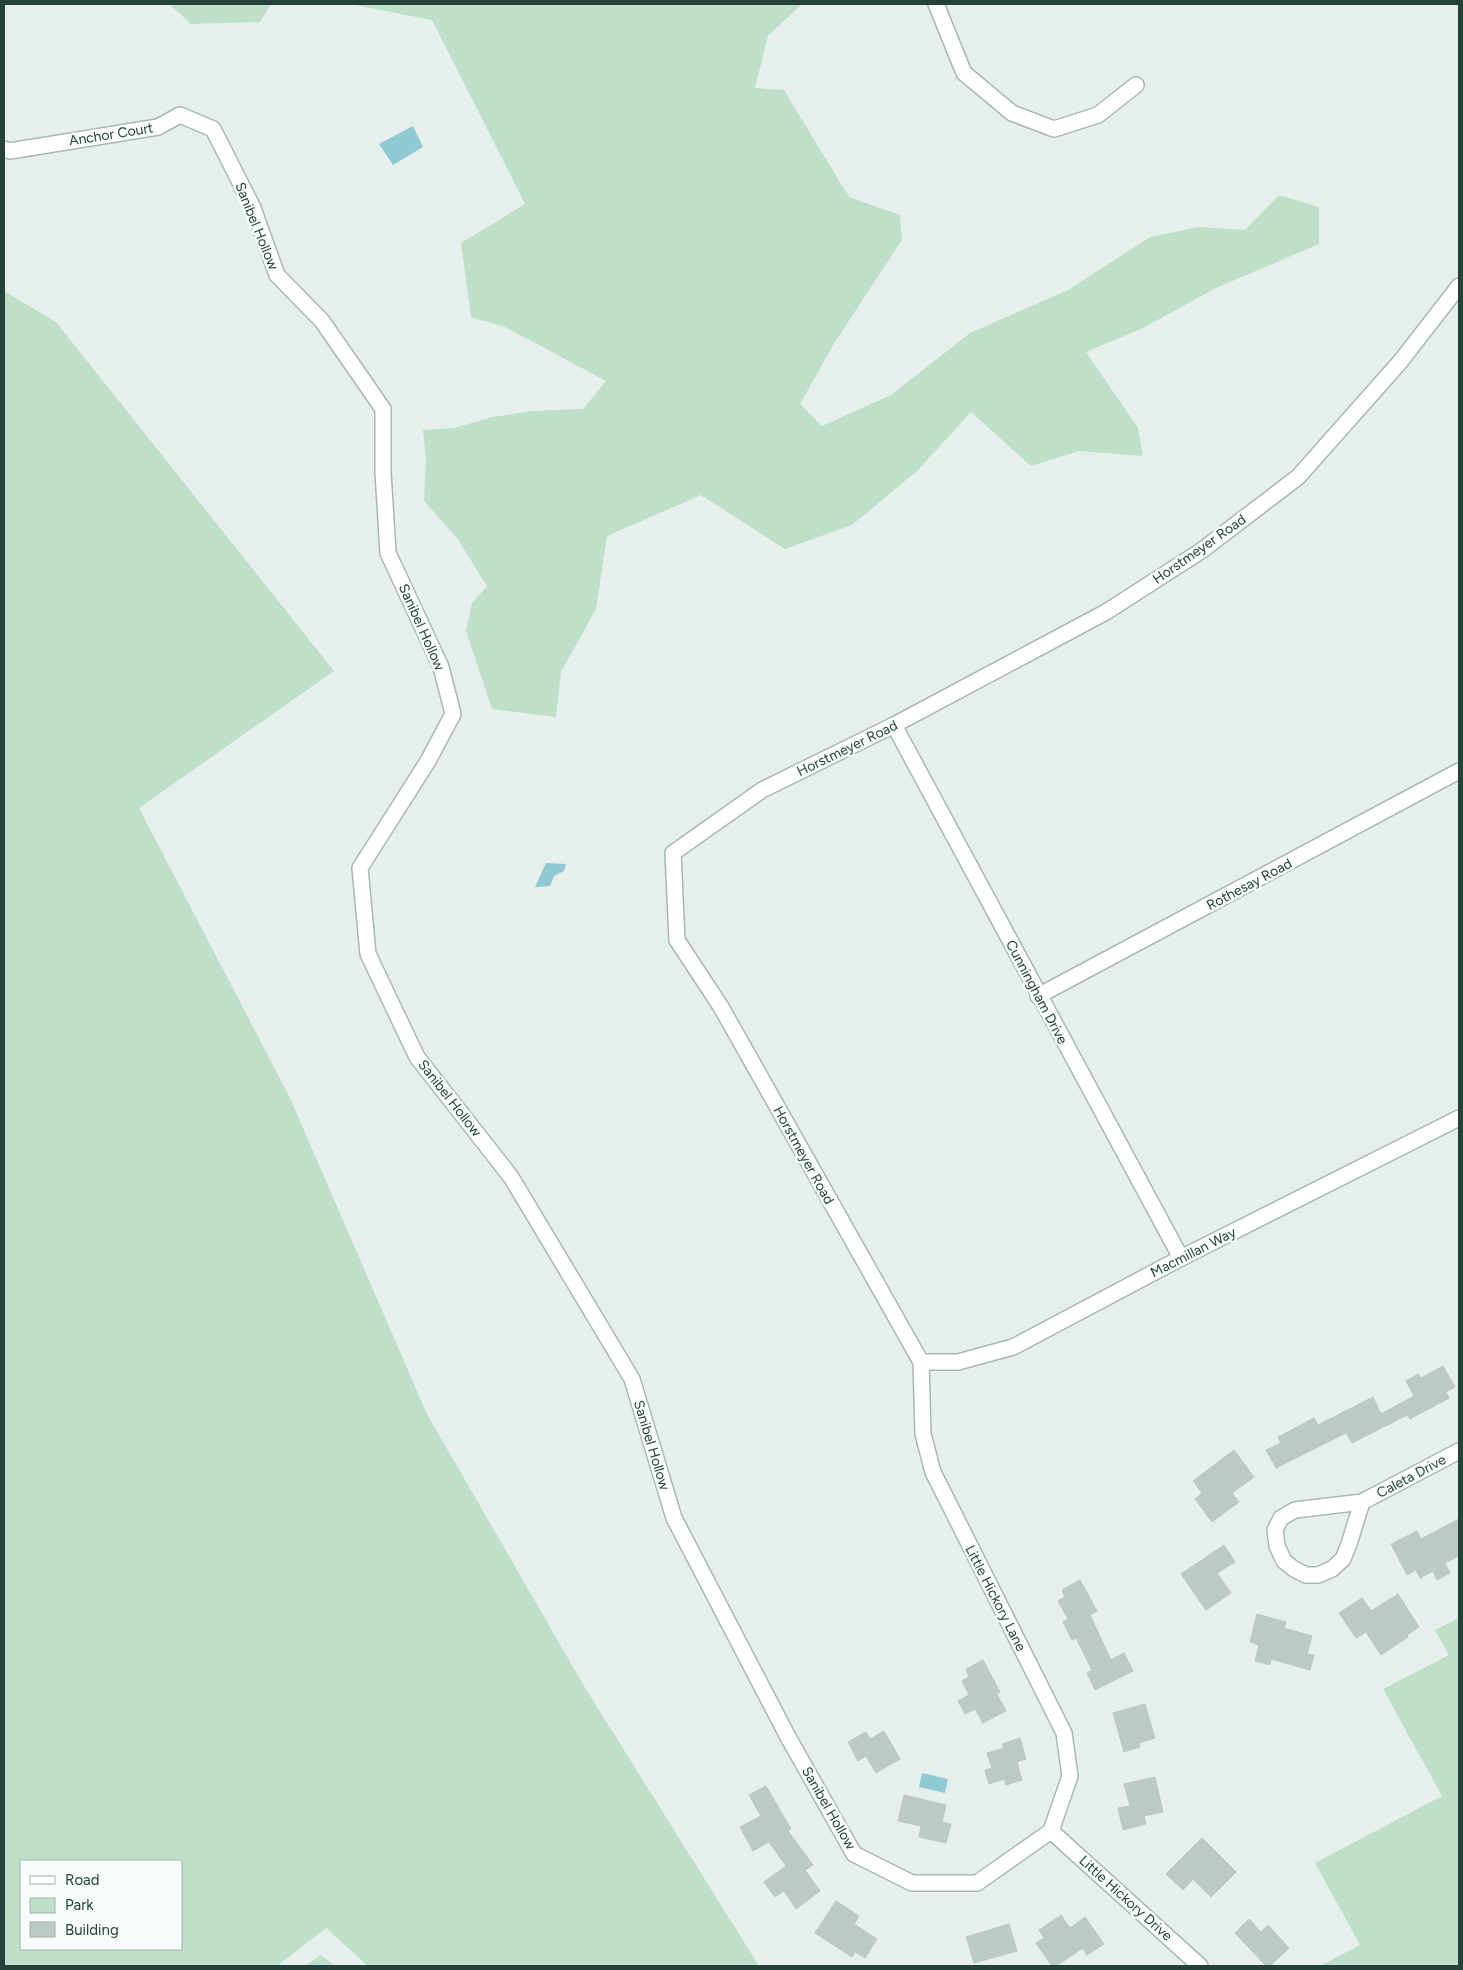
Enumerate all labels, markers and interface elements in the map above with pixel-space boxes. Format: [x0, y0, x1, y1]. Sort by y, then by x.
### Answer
street label: Anchor Court [68, 119, 154, 150]
street label: Sanibel Hollow [231, 180, 282, 272]
street label: Horstmeyer Road [1149, 511, 1249, 588]
street label: Sanibel Hollow [395, 581, 448, 673]
street label: Horstmeyer Road [794, 717, 900, 780]
street label: Rothesay Road [1204, 855, 1295, 914]
street label: Cunningham Drive [1002, 937, 1071, 1048]
street label: Sanibel Hollow [414, 1056, 485, 1140]
street label: Horstmeyer Road [770, 1103, 838, 1207]
street label: Macmillan Way [1148, 1223, 1239, 1281]
street label: Sanibel Hollow [630, 1398, 673, 1492]
street label: Caleta Drive [1374, 1451, 1449, 1502]
street label: Little Hickory Lane [961, 1542, 1030, 1654]
street label: Sanibel Hollow [798, 1764, 859, 1853]
street label: Little Hickory Drive [1076, 1852, 1176, 1945]
legend [20, 1860, 182, 1950]
text: Road [65, 1871, 100, 1889]
text: Park [65, 1896, 94, 1914]
text: Building [65, 1921, 119, 1939]

